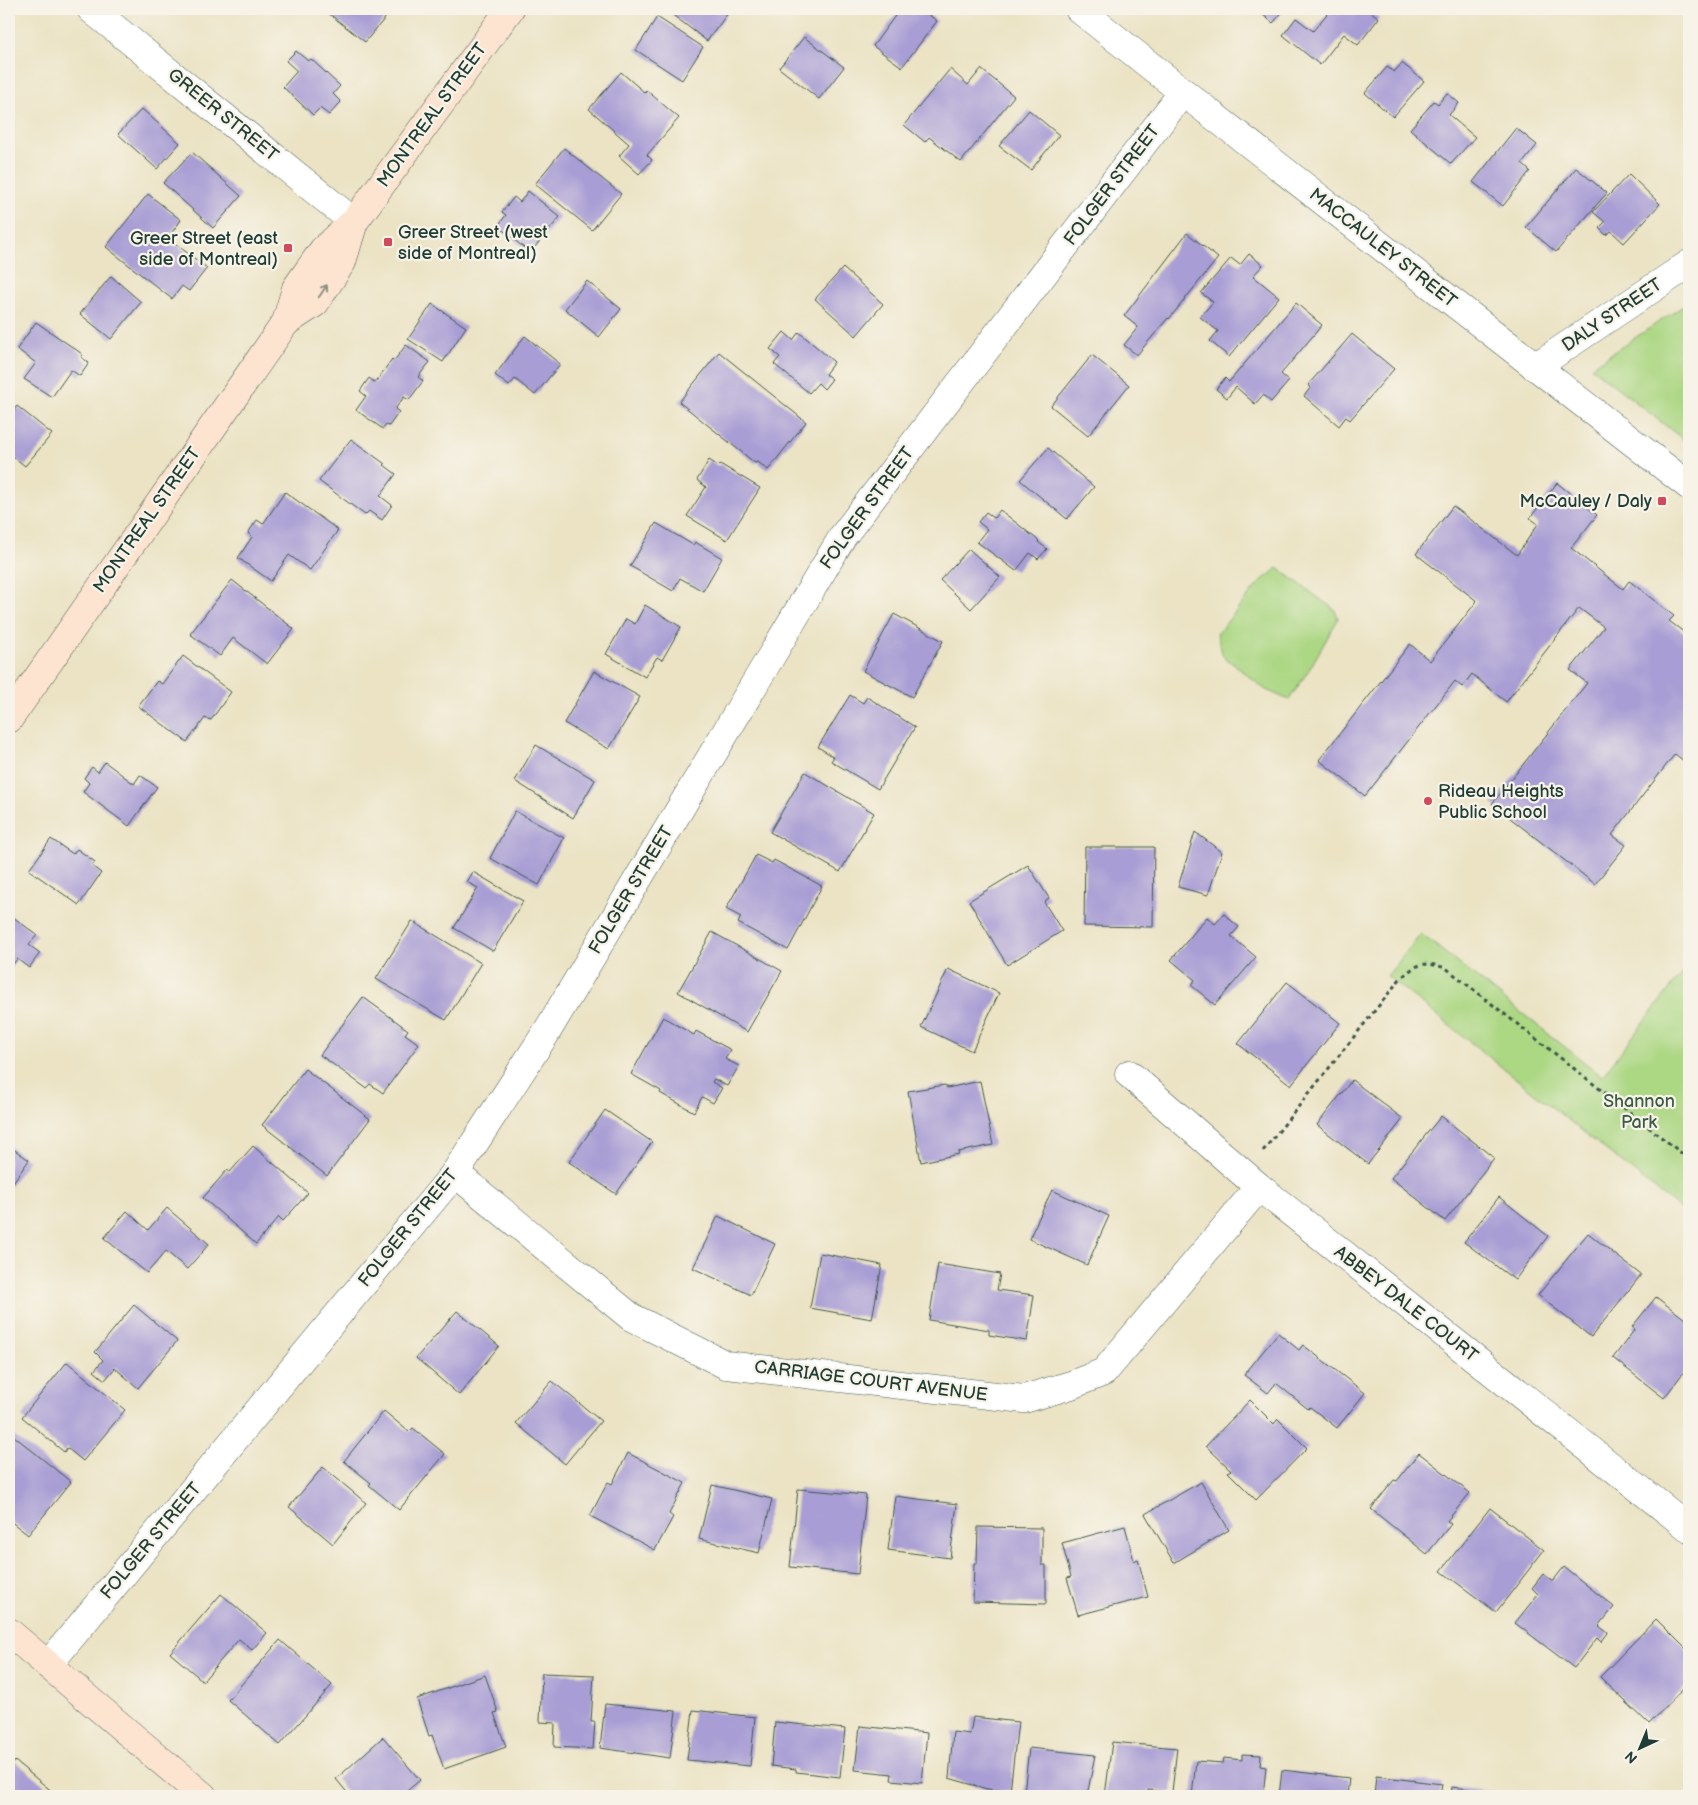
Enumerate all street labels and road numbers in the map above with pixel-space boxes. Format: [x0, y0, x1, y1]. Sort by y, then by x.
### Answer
street label: MONTREAL STREET [373, 39, 491, 191]
street label: GREER STREET [164, 64, 283, 166]
street label: FOLGER STREET [1060, 120, 1164, 249]
street label: MACCAULEY STREET [1305, 184, 1461, 312]
street label: DALY STREET [1558, 274, 1666, 356]
street label: MONTREAL STREET [89, 443, 205, 597]
street label: FOLGER STREET [816, 443, 918, 573]
street label: FOLGER STREET [584, 822, 678, 958]
street label: FOLGER STREET [354, 1165, 462, 1291]
street label: ABBEY DALE COURT [1330, 1241, 1482, 1367]
street label: CARRIAGE COURT AVENUE [753, 1356, 989, 1406]
street label: FOLGER STREET [96, 1478, 206, 1604]

